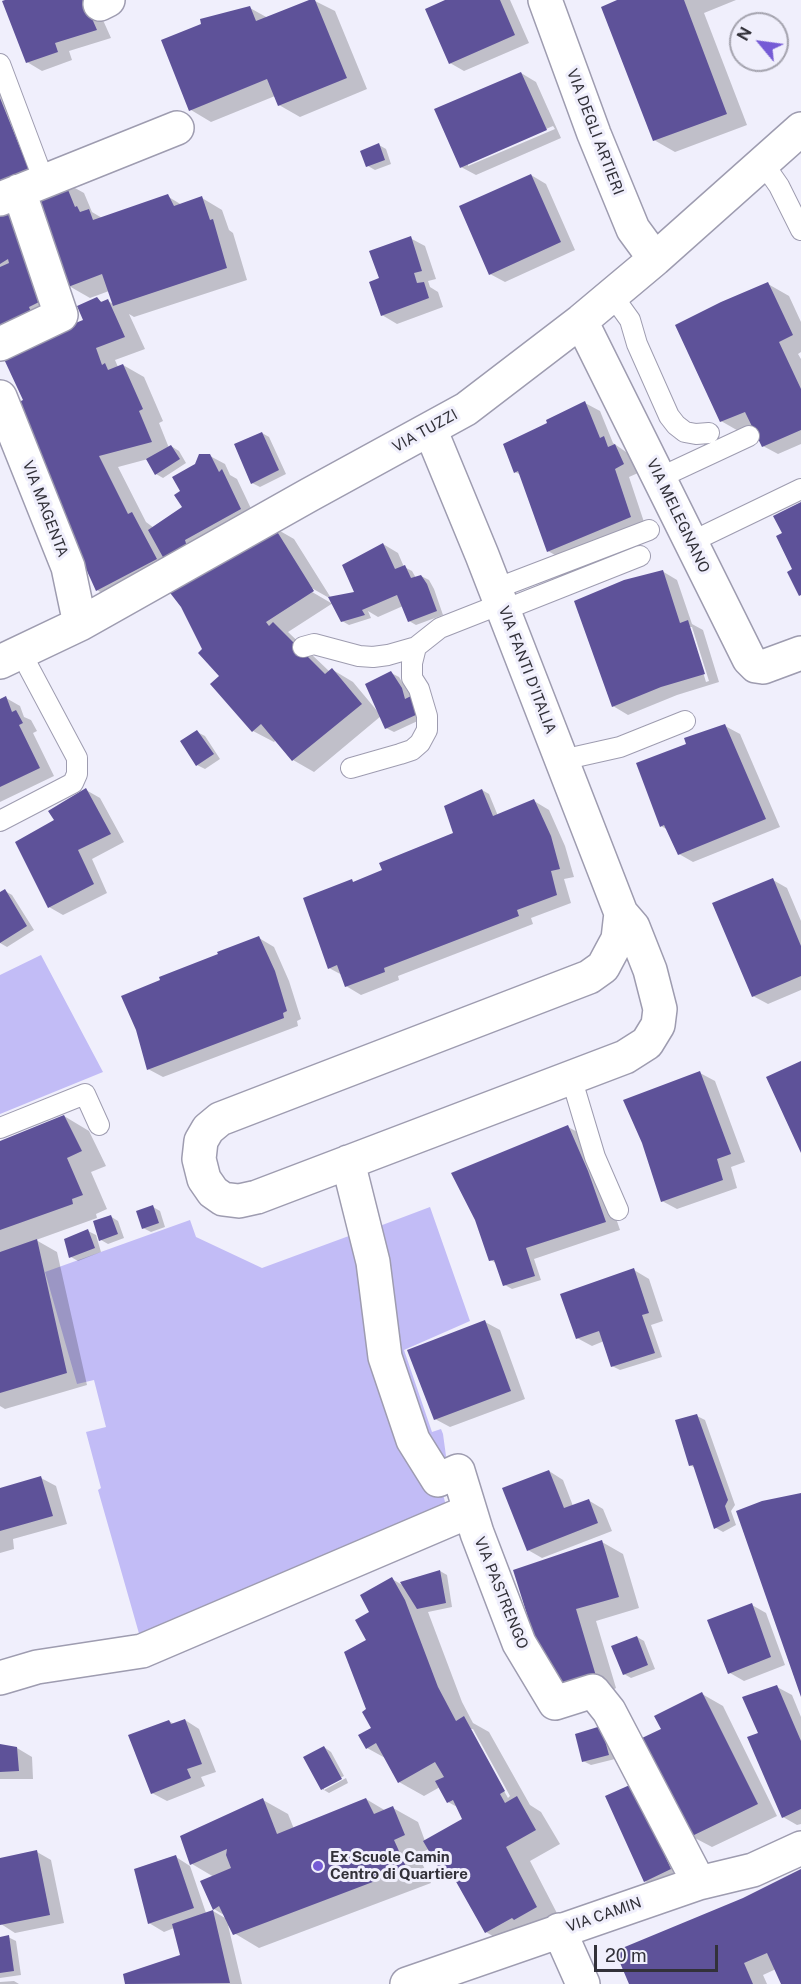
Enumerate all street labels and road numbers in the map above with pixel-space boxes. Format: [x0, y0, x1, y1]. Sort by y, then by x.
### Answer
street label: VIA DEGLI ARTIERI [563, 66, 627, 198]
street label: VIA TUZZI [389, 406, 461, 456]
street label: VIA MELEGNANO [643, 456, 713, 576]
street label: VIA MAGENTA [18, 458, 72, 560]
street label: VIA FANTI D'ITALIA [494, 604, 560, 736]
street label: VIA PASTRENGO [470, 1534, 532, 1652]
street label: VIA CAMIN [564, 1894, 644, 1936]

